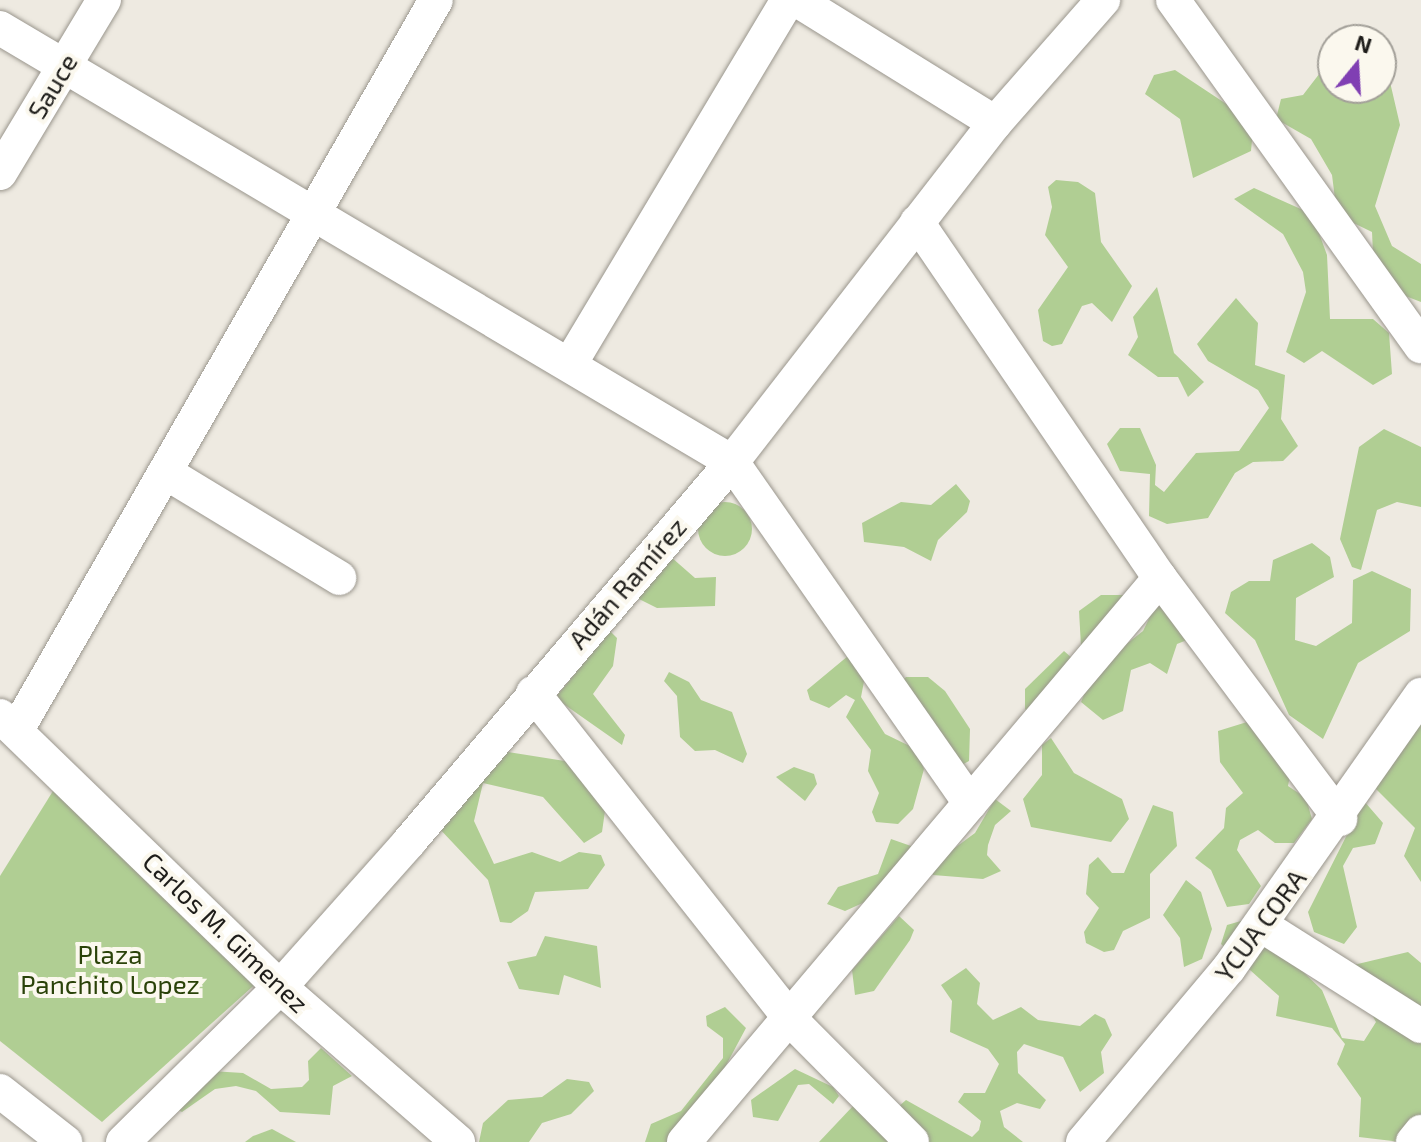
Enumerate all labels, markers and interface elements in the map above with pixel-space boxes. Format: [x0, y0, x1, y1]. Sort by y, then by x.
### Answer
north arrow [1317, 24, 1397, 104]
text: N [1352, 28, 1375, 58]
street label: Sauce [21, 48, 83, 124]
street label: Adán Ramírez [562, 511, 692, 655]
street label: Carlos M. Gimenez [137, 845, 315, 1019]
street label: YCUA CORA [1208, 863, 1312, 987]
park label: Plaza Panchito Lopez [20, 938, 200, 1000]

